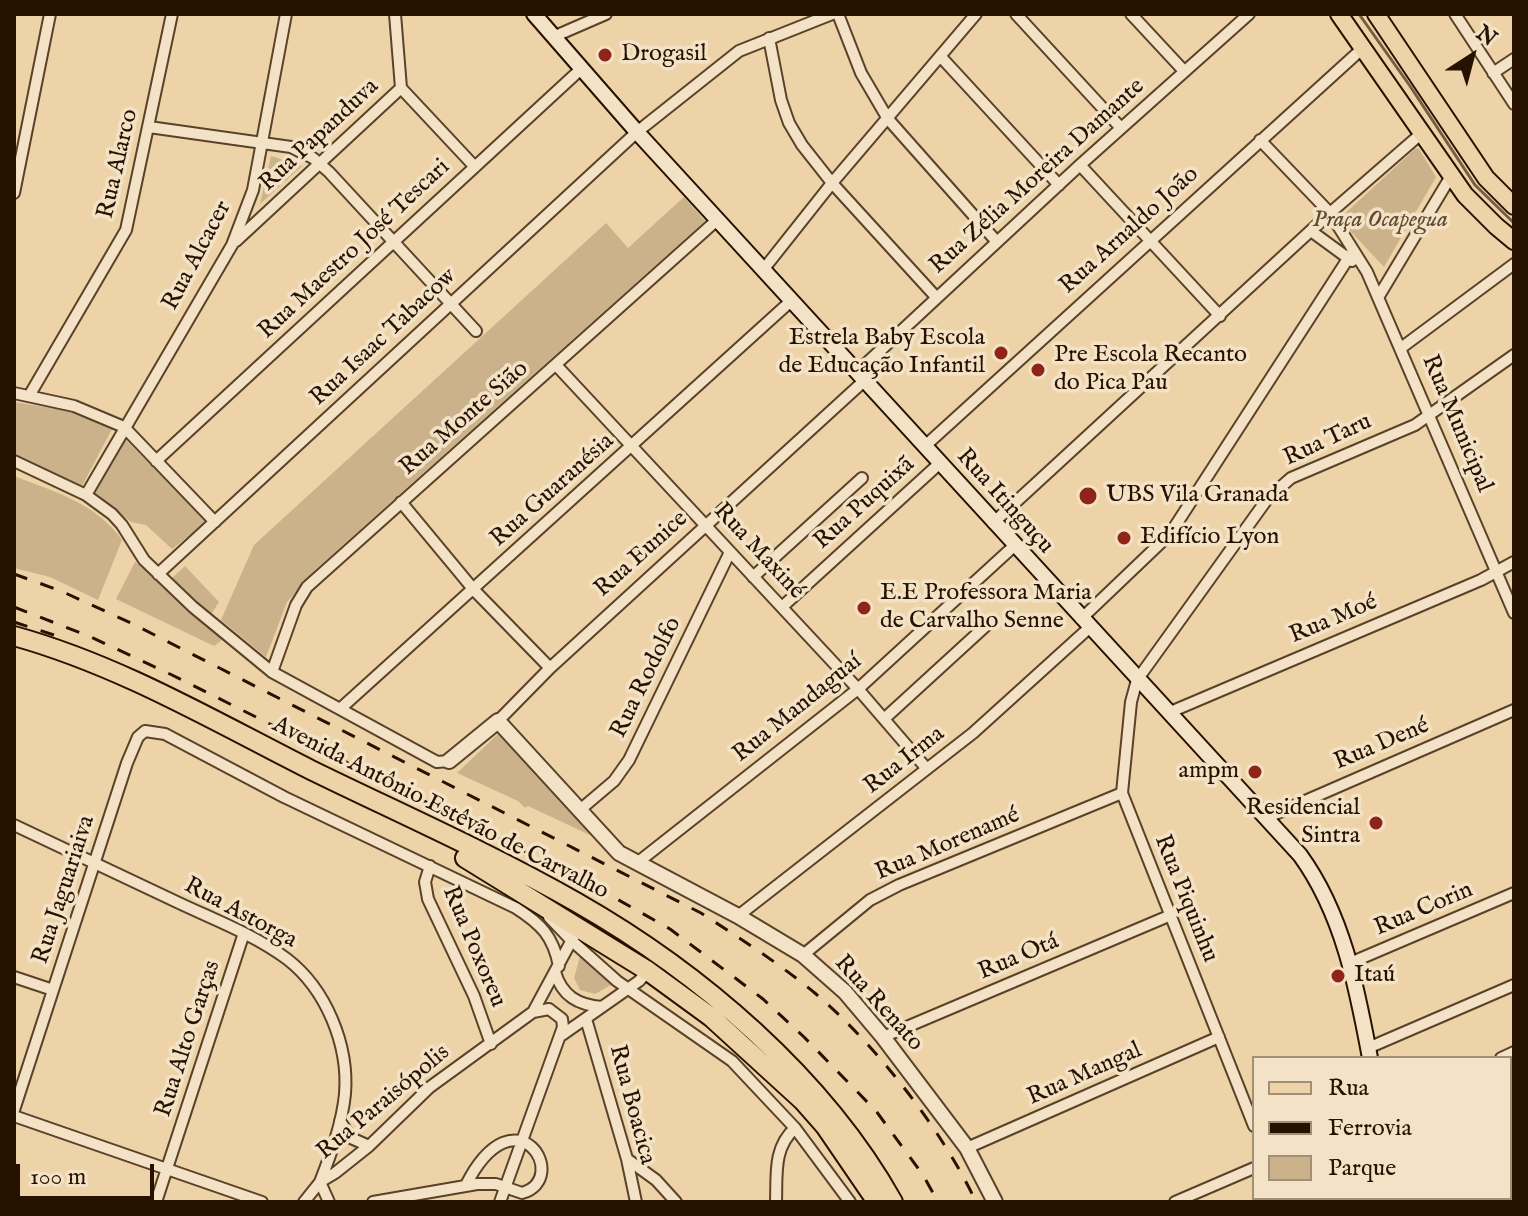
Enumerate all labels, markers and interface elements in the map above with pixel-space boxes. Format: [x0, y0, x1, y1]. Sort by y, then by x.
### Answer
north arrow [1432, 16, 1512, 96]
text: N [1470, 20, 1502, 54]
place label: Drogasil [621, 41, 707, 69]
marker: Drogasil [596, 46, 614, 64]
street label: Rua Papanduva [254, 73, 386, 199]
street label: Rua Zélia Moreira Damante [925, 73, 1151, 281]
street label: Rua Alarco [92, 106, 146, 222]
street label: Rua Maestro José Tescari [253, 154, 457, 346]
street label: Rua Arnaldo João [1055, 161, 1205, 301]
street label: Rua Alcacer [157, 196, 239, 316]
park label: Praça Ocapegua [1312, 207, 1448, 235]
street label: Rua Isaac Tabacow [305, 263, 463, 413]
place label: Estrela Baby Escola de Educação Infantil [778, 325, 985, 381]
place label: Pre Escola Recanto do Pica Pau [1054, 342, 1247, 398]
marker: Estrela Baby Escola de Educação Infantil [992, 344, 1010, 362]
street label: Rua Municipal [1414, 351, 1498, 497]
street label: Rua Monte Sião [395, 355, 535, 483]
marker: Pre Escola Recanto do Pica Pau [1029, 361, 1047, 379]
street label: Rua Taru [1280, 408, 1376, 474]
street label: Rua Guaranésia [485, 428, 621, 554]
street label: Rua Itinguçu [949, 443, 1059, 561]
street label: Rua Puquixã [809, 451, 921, 557]
place label: UBS Vila Granada [1106, 482, 1289, 510]
marker: UBS Vila Granada [1077, 485, 1099, 507]
street label: Rua Maxiné [706, 498, 810, 606]
street label: Rua Eunice [589, 506, 695, 604]
place label: Edifício Lyon [1140, 524, 1279, 552]
marker: Edifício Lyon [1115, 529, 1133, 547]
place label: E.E Professora Maria de Carvalho Senne [880, 580, 1092, 636]
street label: Rua Moé [1286, 589, 1382, 651]
marker: E.E Professora Maria de Carvalho Senne [855, 599, 873, 617]
street label: Rua Rodolfo [605, 613, 689, 743]
street label: Rua Mandaguaí [728, 648, 868, 770]
street label: Avenida Antônio Estêvão de Carvalho [267, 711, 613, 907]
street label: Rua Dené [1330, 712, 1434, 778]
street label: Rua Irma [859, 721, 951, 801]
place label: ampm [1179, 758, 1239, 786]
marker: ampm [1246, 763, 1264, 781]
place label: Residencial Sintra [1246, 795, 1360, 851]
street label: Rua Morenamé [872, 802, 1024, 888]
street label: Rua Jaguariaiva [27, 812, 103, 968]
marker: Residencial Sintra [1367, 814, 1385, 832]
street label: Rua Piquinhu [1146, 831, 1224, 967]
street label: Rua Astorga [178, 872, 302, 956]
street label: Rua Corin [1370, 876, 1478, 944]
street label: Rua Poxoreu [435, 882, 511, 1012]
street label: Rua Otá [974, 928, 1064, 988]
street label: Rua Renato [827, 950, 929, 1058]
street label: Rua Alto Garças [150, 957, 228, 1121]
place label: Itaú [1354, 962, 1395, 990]
marker: Itaú [1329, 967, 1347, 985]
street label: Rua Mangal [1023, 1037, 1147, 1113]
street label: Rua Paraisópolis [312, 1039, 456, 1167]
street label: Rua Boacica [601, 1042, 661, 1168]
legend [1252, 1056, 1512, 1200]
text: Rua [1328, 1073, 1369, 1104]
text: Ferrovia [1328, 1113, 1412, 1144]
scale bar [20, 1148, 158, 1198]
text: Parque [1328, 1153, 1396, 1184]
text: 100 m [30, 1162, 86, 1193]

